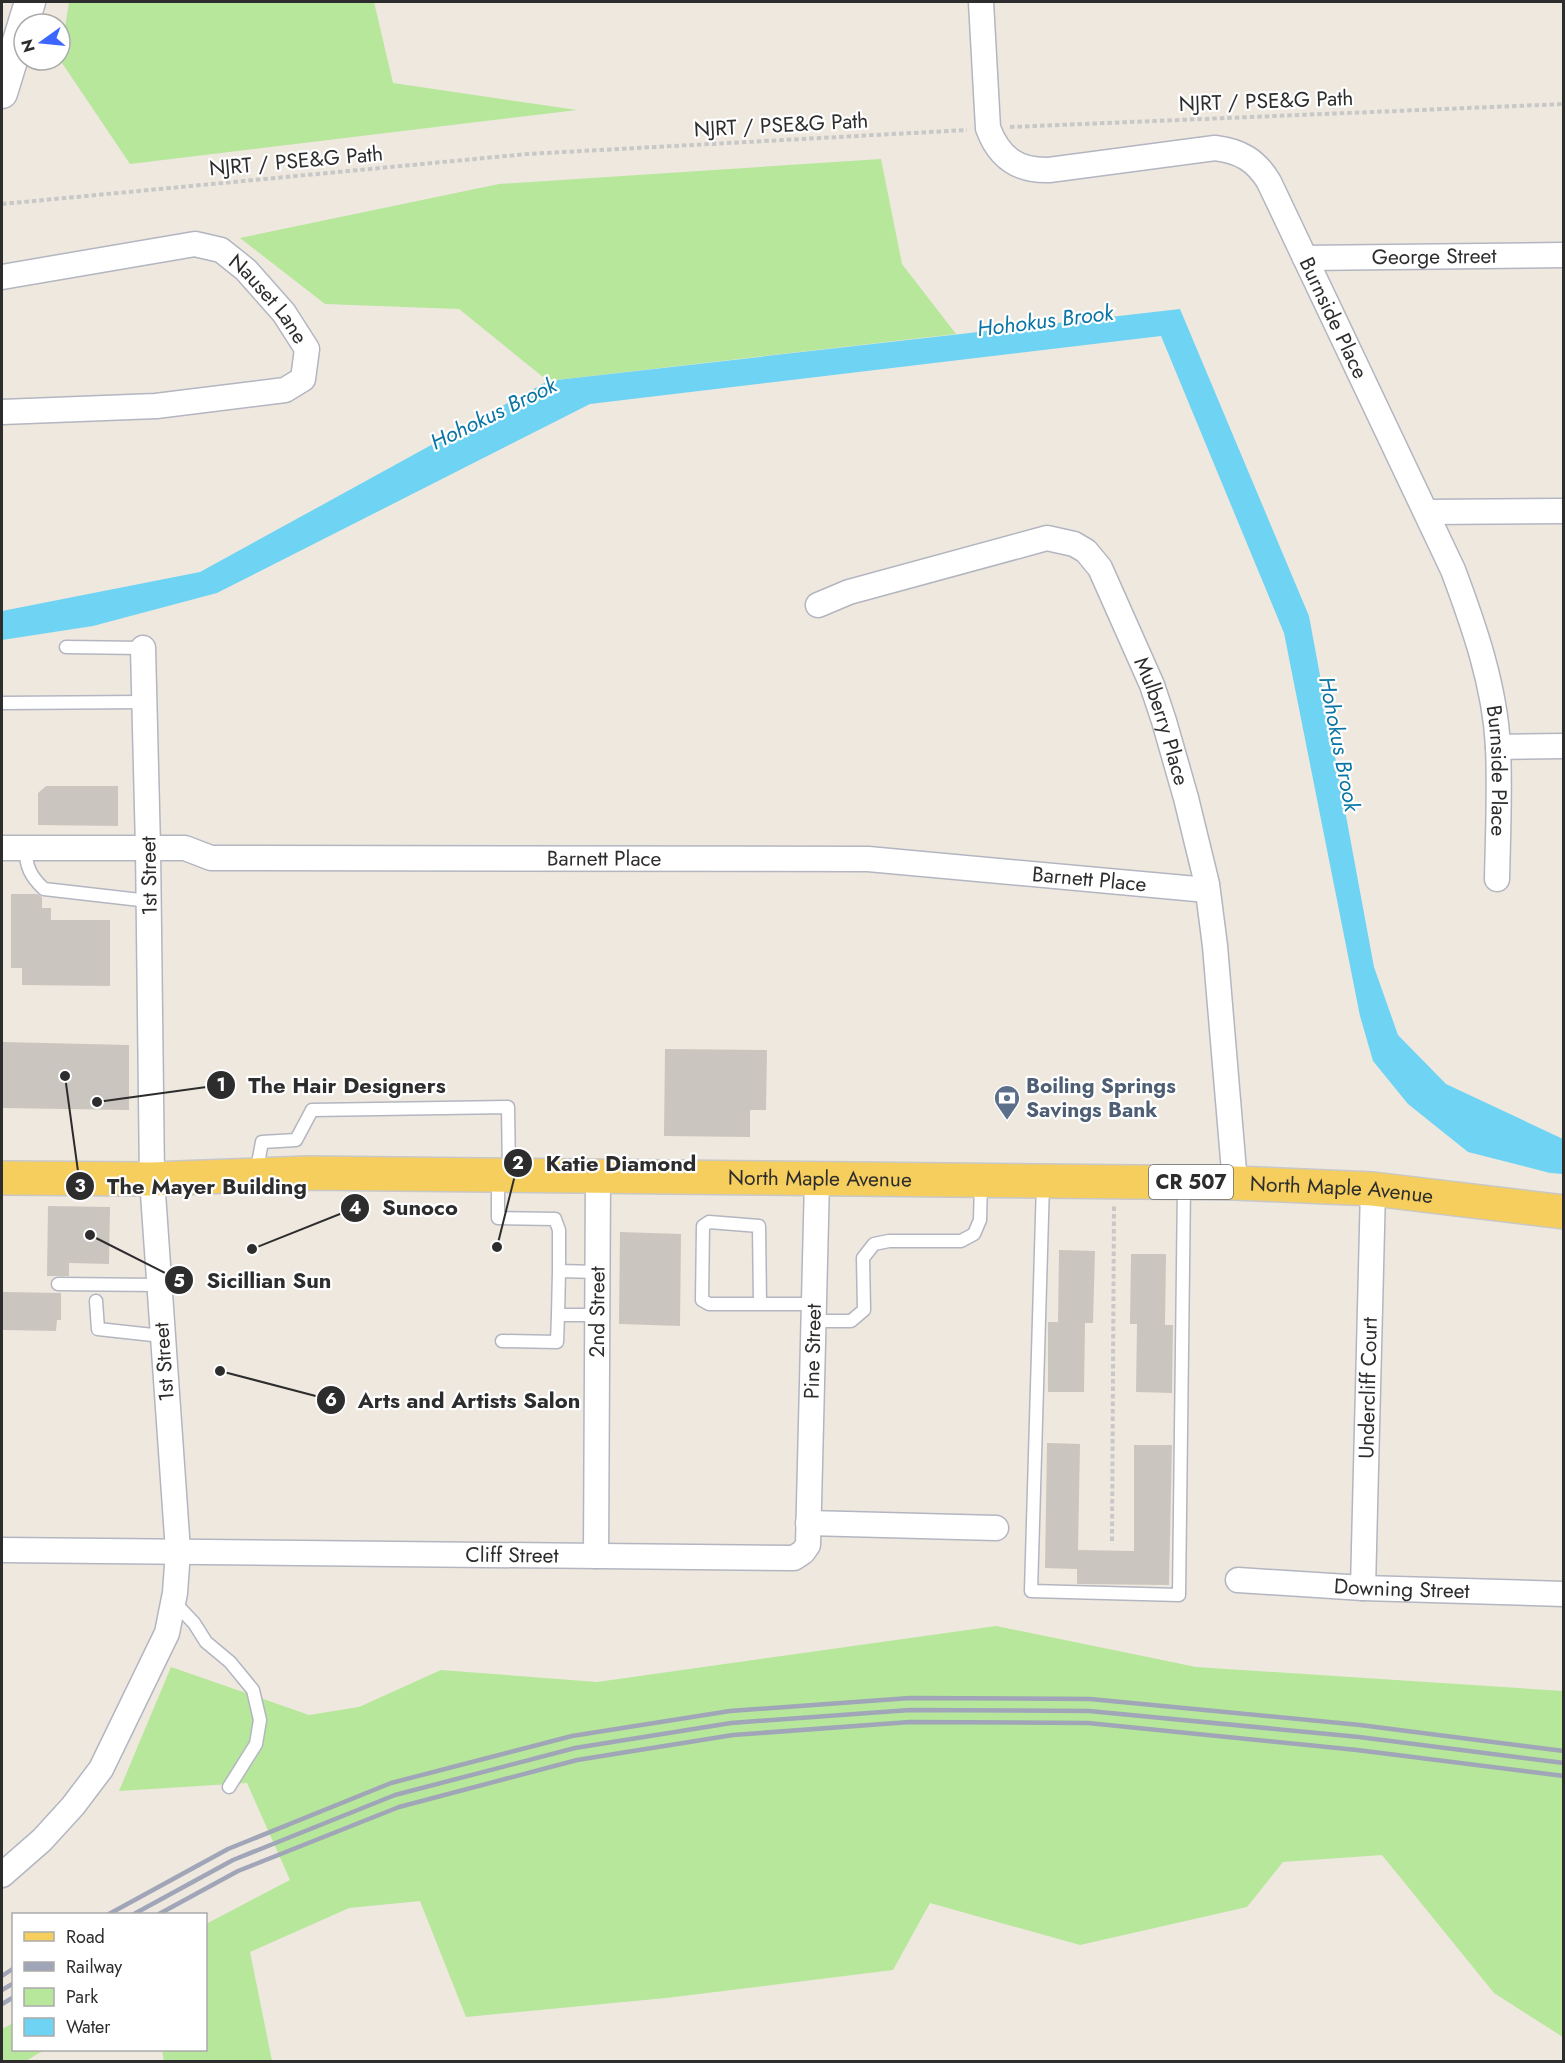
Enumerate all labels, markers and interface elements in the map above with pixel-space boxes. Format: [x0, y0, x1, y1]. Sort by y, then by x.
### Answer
north arrow [12, 12, 72, 72]
text: N [15, 37, 41, 55]
street label: NJRT / PSE&G Path [1178, 83, 1354, 119]
street label: NJRT / PSE&G Path [693, 105, 869, 145]
street label: NJRT / PSE&G Path [208, 138, 384, 184]
street label: George Street [1371, 241, 1497, 272]
street label: Nauset Lane [222, 247, 315, 350]
street label: Burnside Place [1292, 252, 1375, 384]
water label: Hohokus Brook [975, 296, 1117, 344]
water label: Hohokus Brook [424, 368, 563, 457]
street label: Mulberry Place [1126, 652, 1197, 789]
water label: Hohokus Brook [1311, 674, 1369, 816]
street label: Burnside Place [1479, 703, 1514, 837]
street label: 1st Street [133, 836, 165, 916]
street label: Barnett Place [547, 844, 662, 874]
street label: Barnett Place [1031, 859, 1148, 899]
callout: The Hair Designers [206, 1065, 458, 1105]
text: The Hair Designers [248, 1069, 446, 1101]
place label: Boiling Springs Savings Bank [1026, 1071, 1176, 1125]
text: 1 [216, 1072, 226, 1098]
bank icon: Boiling Springs Savings Bank [992, 1083, 1022, 1121]
callout: Katie Diamond [503, 1143, 708, 1183]
text: Katie Diamond [546, 1147, 696, 1179]
text: 2 [512, 1150, 524, 1176]
street label: North Maple Avenue [728, 1163, 912, 1195]
road number: CR 507 [1149, 1165, 1233, 1199]
callout: The Mayer Building [65, 1166, 319, 1206]
street label: North Maple Avenue [1249, 1169, 1435, 1211]
text: The Mayer Building [107, 1170, 307, 1202]
text: 3 [74, 1173, 86, 1199]
callout: Sunoco [340, 1188, 470, 1228]
text: Sunoco [382, 1191, 458, 1223]
text: 4 [349, 1195, 361, 1221]
callout: Sicillian Sun [164, 1260, 343, 1300]
text: Sicillian Sun [207, 1264, 331, 1296]
street label: 2nd Street [582, 1266, 613, 1358]
text: 5 [173, 1268, 185, 1294]
street label: Pine Street [797, 1304, 829, 1400]
street label: Undercliff Court [1351, 1317, 1385, 1459]
street label: 1st Street [146, 1321, 182, 1403]
callout: Arts and Artists Salon [316, 1380, 593, 1420]
text: Arts and Artists Salon [357, 1384, 580, 1416]
text: 6 [325, 1387, 337, 1413]
street label: Cliff Street [465, 1540, 559, 1571]
street label: Downing Street [1333, 1571, 1470, 1606]
legend [12, 1913, 207, 2051]
text: Road [66, 1924, 105, 1950]
text: Railway [66, 1954, 122, 1980]
text: Park [66, 1984, 98, 2010]
text: Water [66, 2014, 111, 2040]

